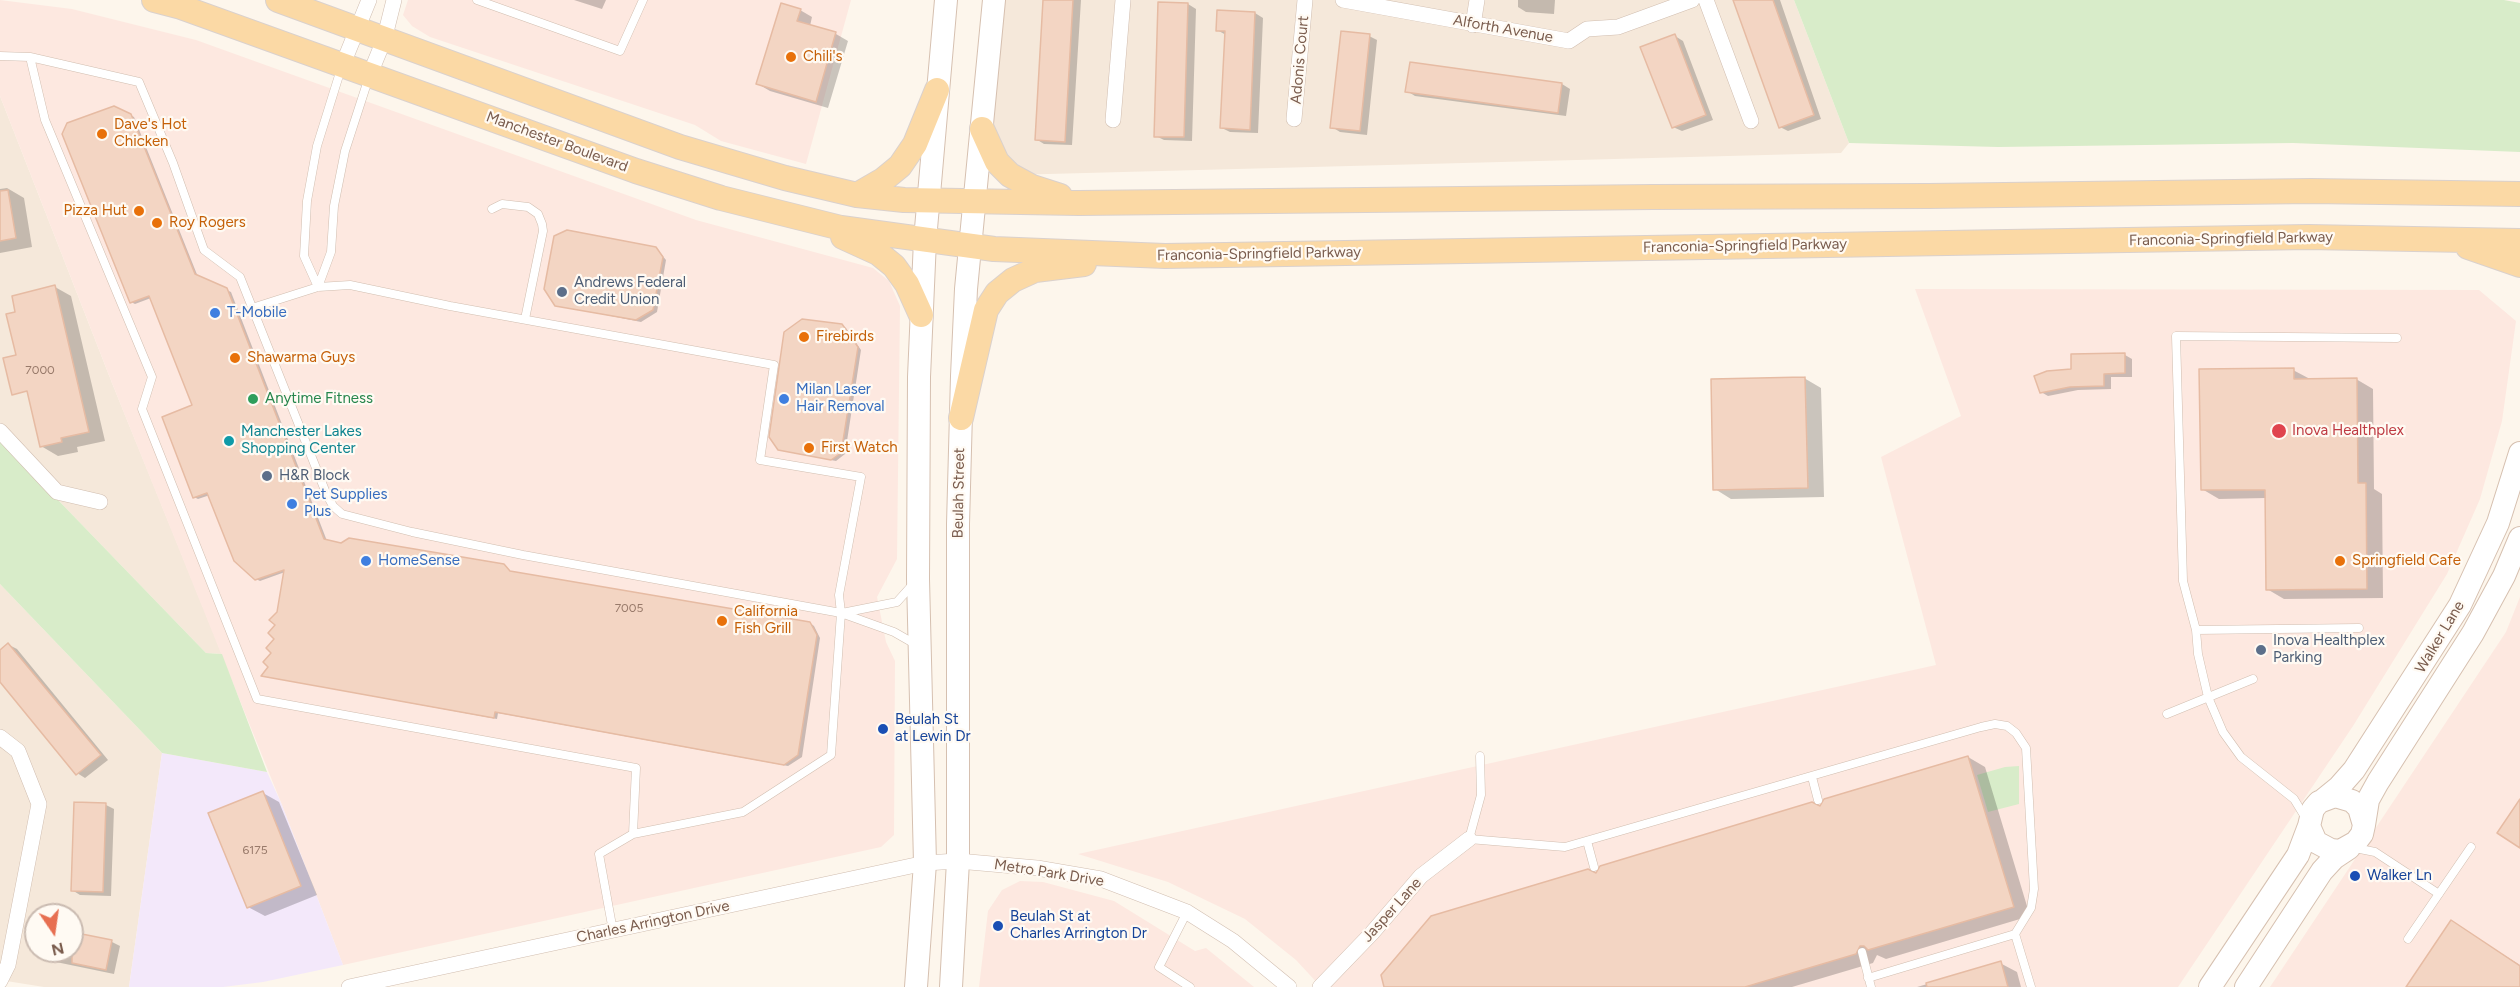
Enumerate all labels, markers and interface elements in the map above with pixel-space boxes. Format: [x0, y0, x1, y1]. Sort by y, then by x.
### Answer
street label: Alforth Avenue [1452, 11, 1554, 47]
street label: Adonis Court [1287, 15, 1313, 105]
place label: Chili's [803, 48, 842, 66]
marker: Chili's [784, 50, 798, 64]
street label: Manchester Boulevard [484, 108, 630, 176]
place label: Dave's Hot Chicken [114, 116, 187, 151]
marker: Dave's Hot Chicken [95, 127, 109, 141]
place label: Pizza Hut [63, 202, 127, 220]
marker: Pizza Hut [132, 204, 146, 218]
place label: Roy Rogers [169, 214, 246, 232]
marker: Roy Rogers [150, 216, 164, 230]
street label: Franconia-Springfield Parkway [2129, 228, 2333, 250]
street label: Franconia-Springfield Parkway [1643, 235, 1847, 257]
street label: Franconia-Springfield Parkway [1157, 243, 1361, 265]
place label: Andrews Federal Credit Union [574, 274, 686, 309]
marker: Andrews Federal Credit Union [555, 285, 569, 299]
place label: T-Mobile [227, 304, 287, 322]
marker: T-Mobile [208, 306, 222, 320]
place label: Firebirds [816, 328, 874, 346]
marker: Firebirds [797, 330, 811, 344]
place label: Shawarma Guys [247, 349, 355, 367]
marker: Shawarma Guys [228, 351, 242, 365]
house number: 7000 [25, 363, 55, 377]
place label: Milan Laser Hair Removal [796, 381, 885, 416]
place label: Anytime Fitness [265, 390, 373, 408]
marker: Anytime Fitness [246, 392, 260, 406]
marker: Milan Laser Hair Removal [777, 392, 791, 406]
marker: Inova Healthplex [2270, 422, 2288, 440]
place label: Inova Healthplex [2292, 422, 2404, 440]
place label: Manchester Lakes Shopping Center [241, 423, 362, 458]
marker: Manchester Lakes Shopping Center [222, 434, 236, 448]
place label: First Watch [821, 439, 898, 457]
marker: First Watch [802, 441, 816, 455]
street label: Beulah Street [949, 447, 969, 539]
place label: H&R Block [279, 467, 350, 485]
marker: H&R Block [260, 469, 274, 483]
place label: Pet Supplies Plus [304, 486, 387, 521]
marker: Pet Supplies Plus [285, 497, 299, 511]
place label: HomeSense [378, 552, 460, 570]
place label: Springfield Cafe [2352, 552, 2461, 570]
marker: HomeSense [359, 554, 373, 568]
marker: Springfield Cafe [2333, 554, 2347, 568]
street label: Walker Lane [2411, 598, 2469, 676]
house number: 7005 [615, 601, 643, 615]
place label: California Fish Grill [734, 603, 798, 638]
marker: California Fish Grill [715, 614, 729, 628]
place label: Inova Healthplex Parking [2273, 632, 2385, 667]
marker: Inova Healthplex Parking [2254, 643, 2268, 657]
place label: Beulah St at Lewin Dr [895, 711, 971, 746]
marker: Beulah St at Lewin Dr [876, 722, 890, 736]
house number: 6175 [242, 843, 268, 857]
street label: Metro Park Drive [993, 855, 1105, 891]
place label: Walker Ln [2367, 867, 2432, 885]
marker: Walker Ln [2348, 869, 2362, 883]
street label: Jasper Lane [1358, 874, 1426, 946]
street label: Charles Arrington Drive [575, 897, 731, 947]
north arrow [24, 903, 84, 963]
place label: Beulah St at Charles Arrington Dr [1010, 908, 1147, 943]
marker: Beulah St at Charles Arrington Dr [991, 919, 1005, 933]
text: N [50, 938, 66, 960]

